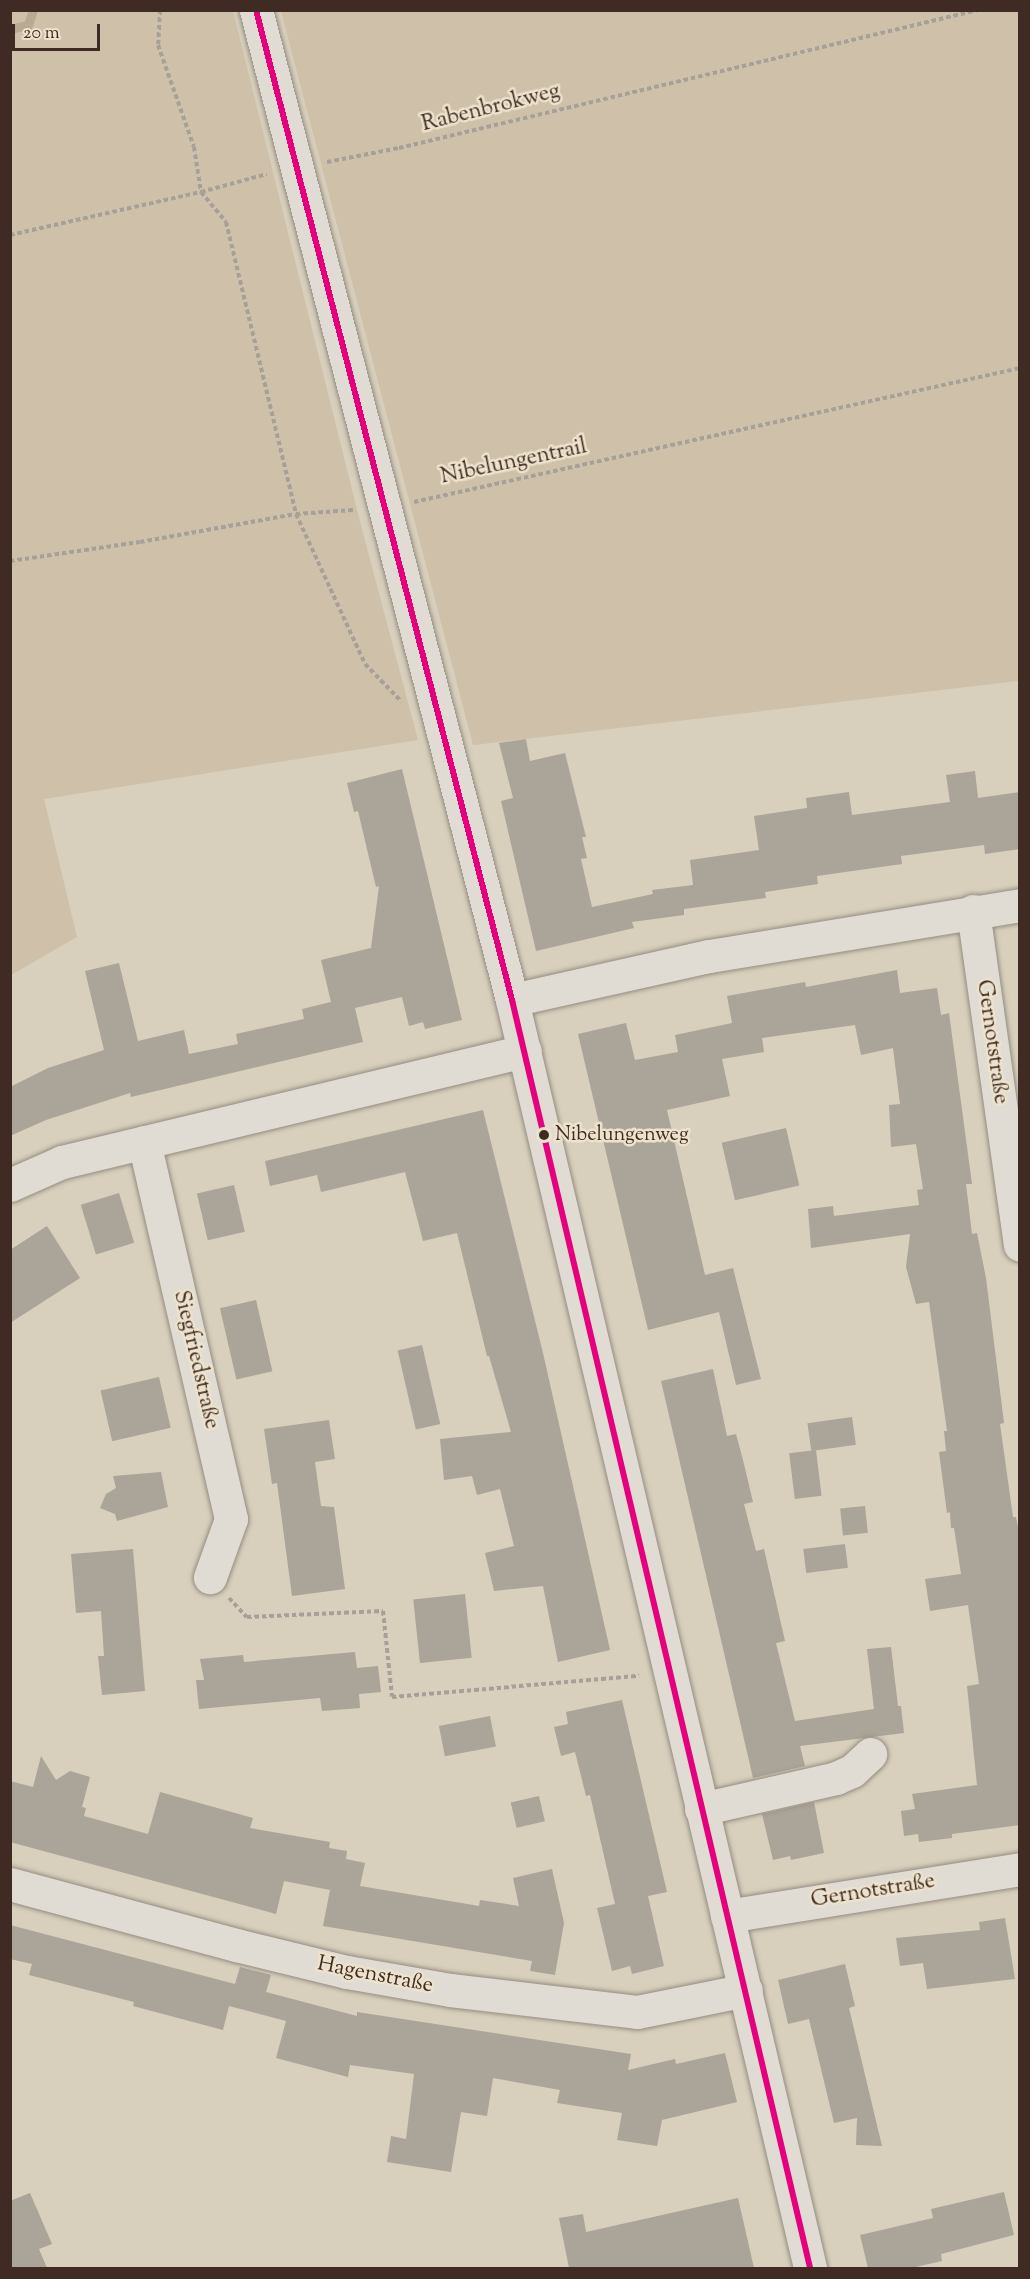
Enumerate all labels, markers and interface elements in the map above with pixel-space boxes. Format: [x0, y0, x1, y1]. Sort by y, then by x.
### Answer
scale bar [15, 12, 104, 50]
text: 20 m [23, 21, 60, 47]
street label: Rabenbrokweg [419, 79, 563, 139]
street label: Nibelungentrail [438, 435, 590, 491]
street label: Gernotstraße [969, 978, 1013, 1106]
place label: Nibelungenweg [555, 1123, 689, 1147]
marker: Nibelungenweg [538, 1129, 550, 1141]
street label: Siegfriedstraße [166, 1288, 224, 1432]
street label: Gernotstraße [809, 1869, 937, 1915]
street label: Hagenstraße [315, 1952, 435, 2000]

